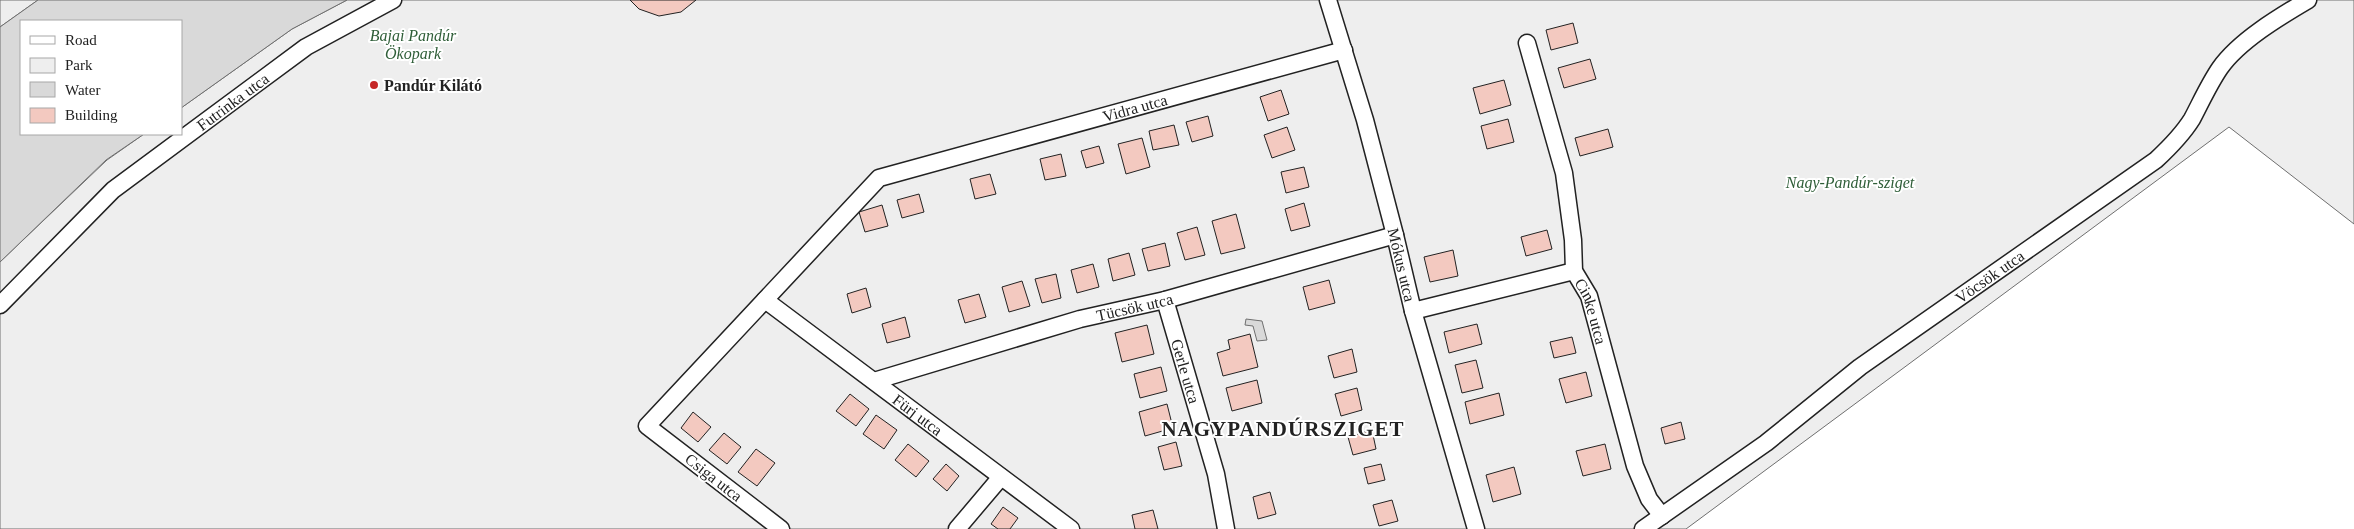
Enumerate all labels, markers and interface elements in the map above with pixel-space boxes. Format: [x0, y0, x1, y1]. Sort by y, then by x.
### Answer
legend [20, 20, 182, 135]
park label: Bajai Pandúr Ökopark [370, 27, 457, 63]
text: Road [65, 32, 97, 48]
text: Park [65, 57, 93, 73]
street label: Futrinka utca [194, 70, 272, 134]
place label: Pandúr Kilátó [384, 77, 482, 94]
marker: Pandúr Kilátó [368, 79, 380, 91]
text: Water [65, 82, 100, 98]
street label: Vidra utca [1101, 91, 1169, 125]
text: Building [65, 107, 118, 123]
park label: Nagy-Pandúr-sziget [1785, 174, 1915, 192]
street label: Mókus utca [1385, 226, 1418, 303]
street label: Vöcsök utca [1952, 247, 2027, 307]
street label: Cinke utca [1571, 275, 1610, 346]
street label: Tücsök utca [1095, 290, 1175, 324]
street label: Gerle utca [1168, 337, 1203, 405]
street label: Fürj utca [890, 391, 946, 439]
district label: NAGYPANDÚRSZIGET [1161, 417, 1405, 441]
street label: Csiga utca [681, 450, 745, 506]

